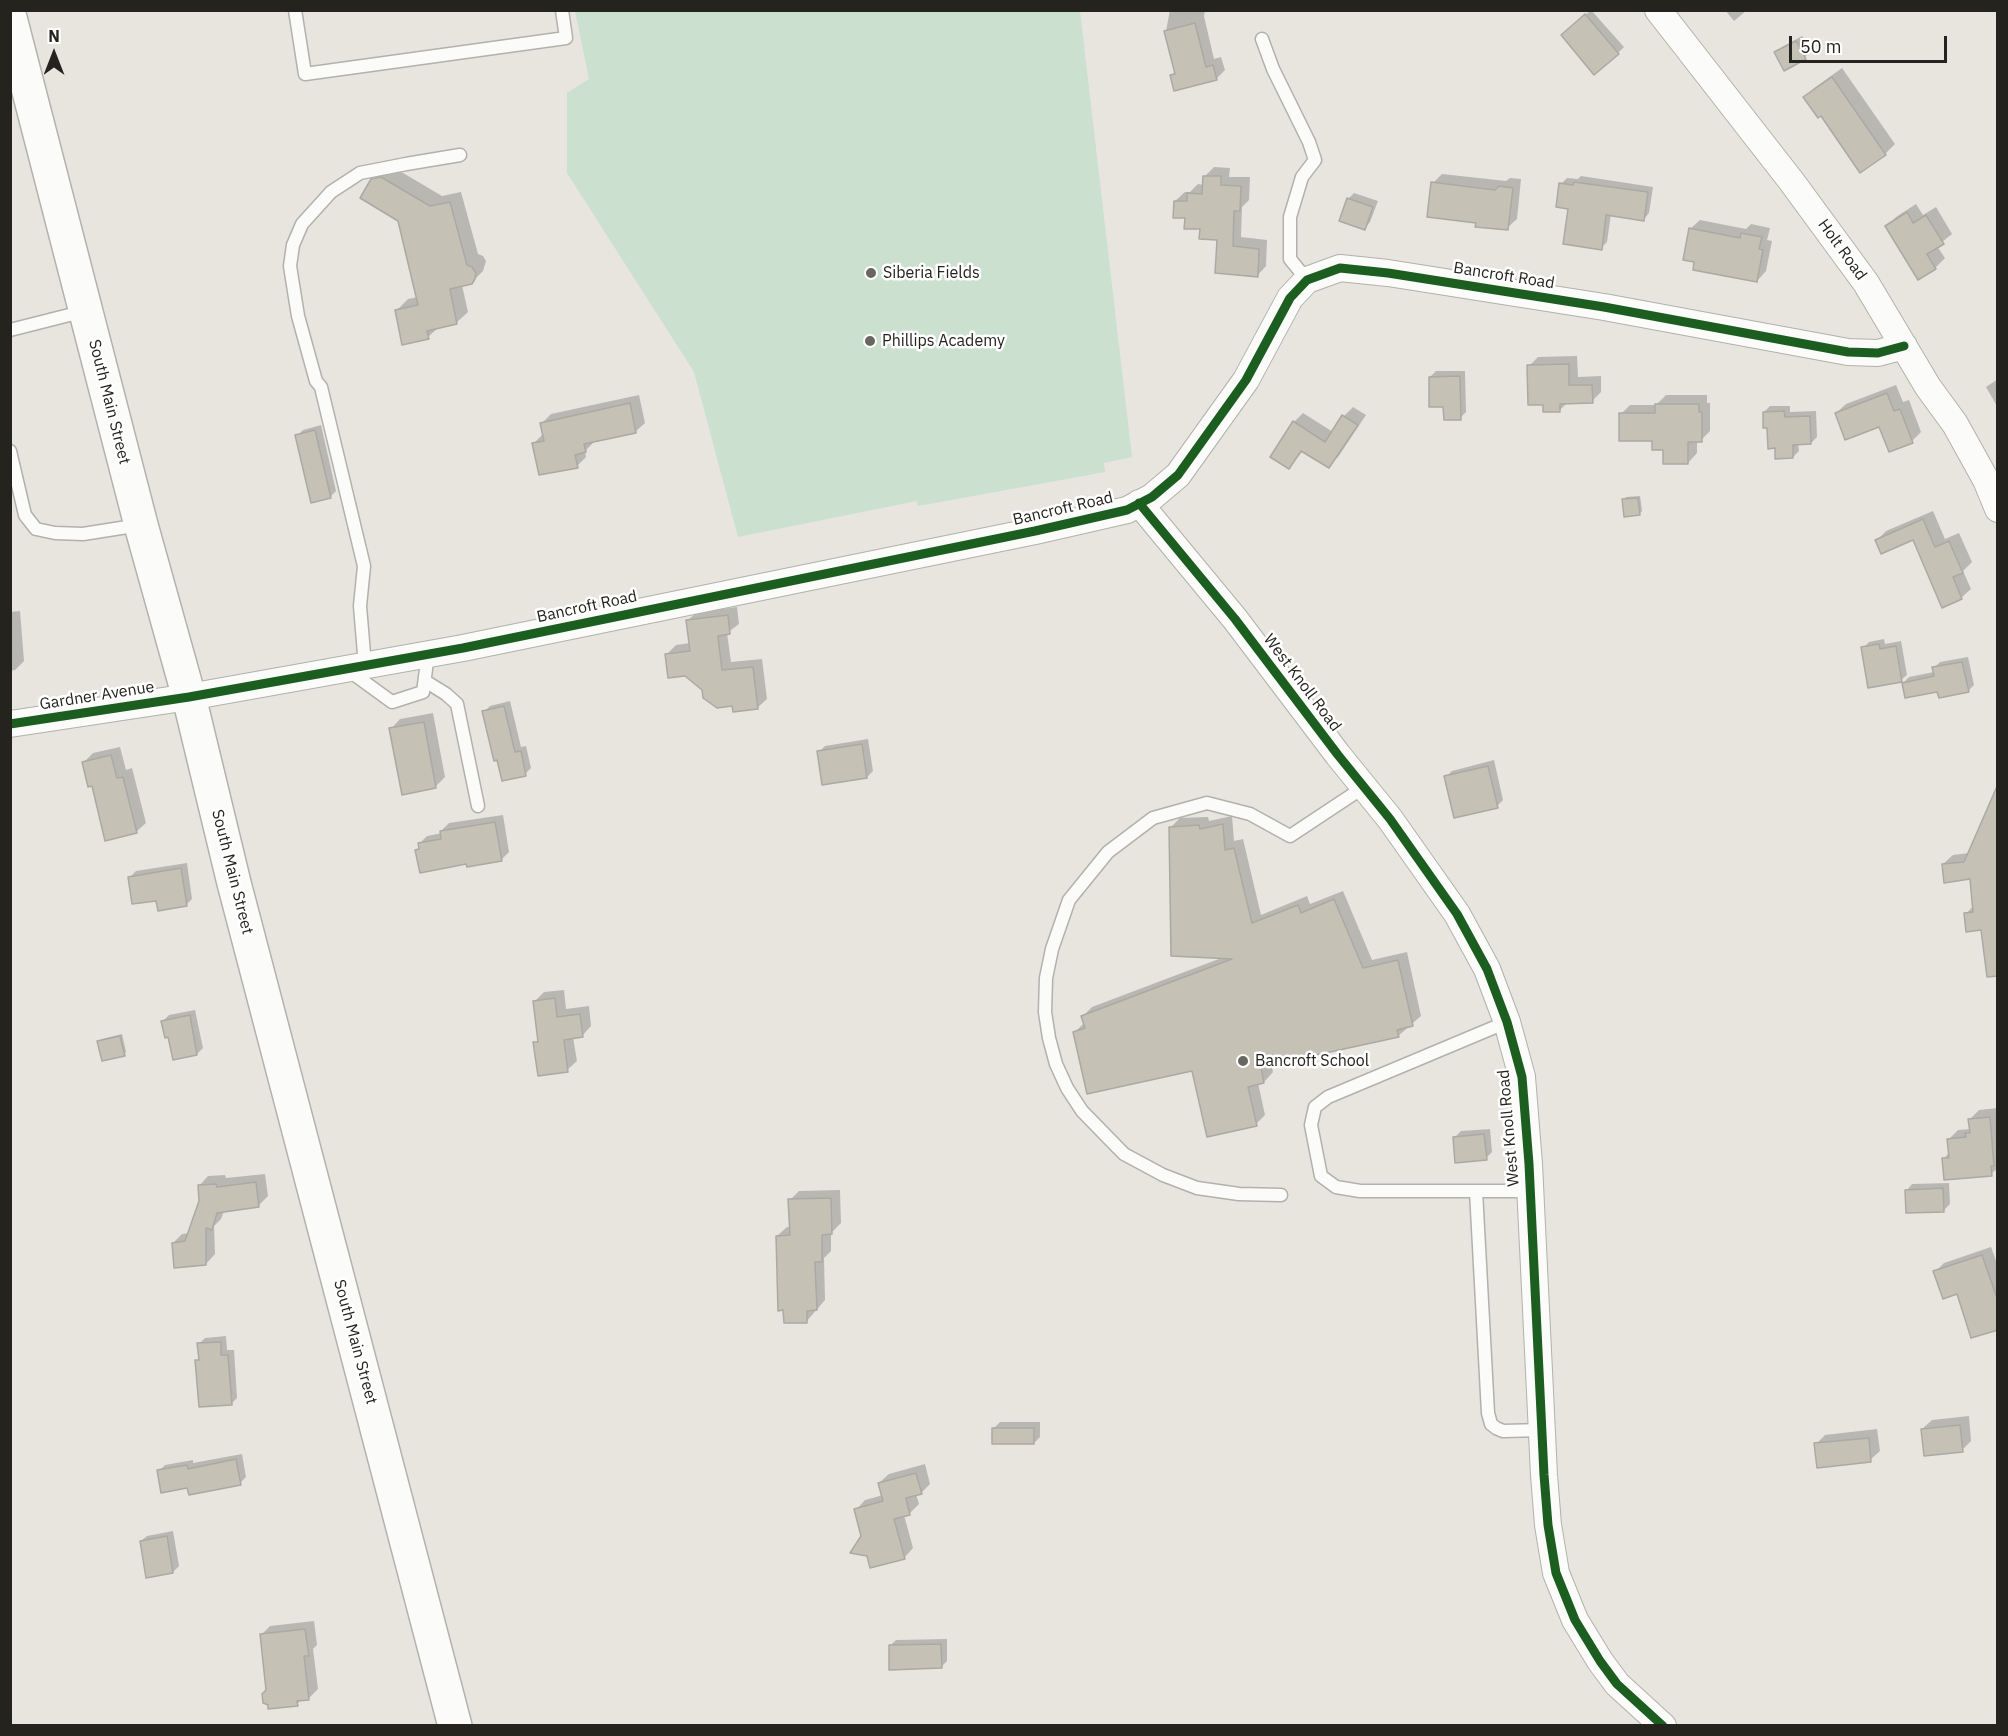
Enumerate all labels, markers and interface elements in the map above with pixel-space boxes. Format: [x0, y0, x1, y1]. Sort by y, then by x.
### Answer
north arrow [24, 24, 84, 84]
scale bar [1792, 24, 1950, 62]
text: N [48, 26, 60, 46]
text: 50 m [1800, 35, 1842, 58]
street label: Holt Road [1813, 216, 1871, 284]
street label: Bancroft Road [1452, 259, 1556, 293]
place label: Siberia Fields [883, 263, 980, 283]
marker: Siberia Fields [864, 266, 878, 280]
place label: Phillips Academy [882, 331, 1005, 351]
marker: Phillips Academy [863, 334, 877, 348]
street label: South Main Street [84, 338, 134, 466]
street label: Bancroft Road [1011, 488, 1115, 530]
street label: Bancroft Road [535, 587, 639, 627]
street label: West Knoll Road [1259, 630, 1345, 736]
street label: Gardner Avenue [38, 677, 156, 715]
street label: South Main Street [207, 808, 257, 936]
place label: Bancroft School [1255, 1051, 1369, 1071]
marker: Bancroft School [1236, 1054, 1250, 1068]
street label: West Knoll Road [1494, 1069, 1524, 1187]
street label: South Main Street [329, 1278, 381, 1406]

